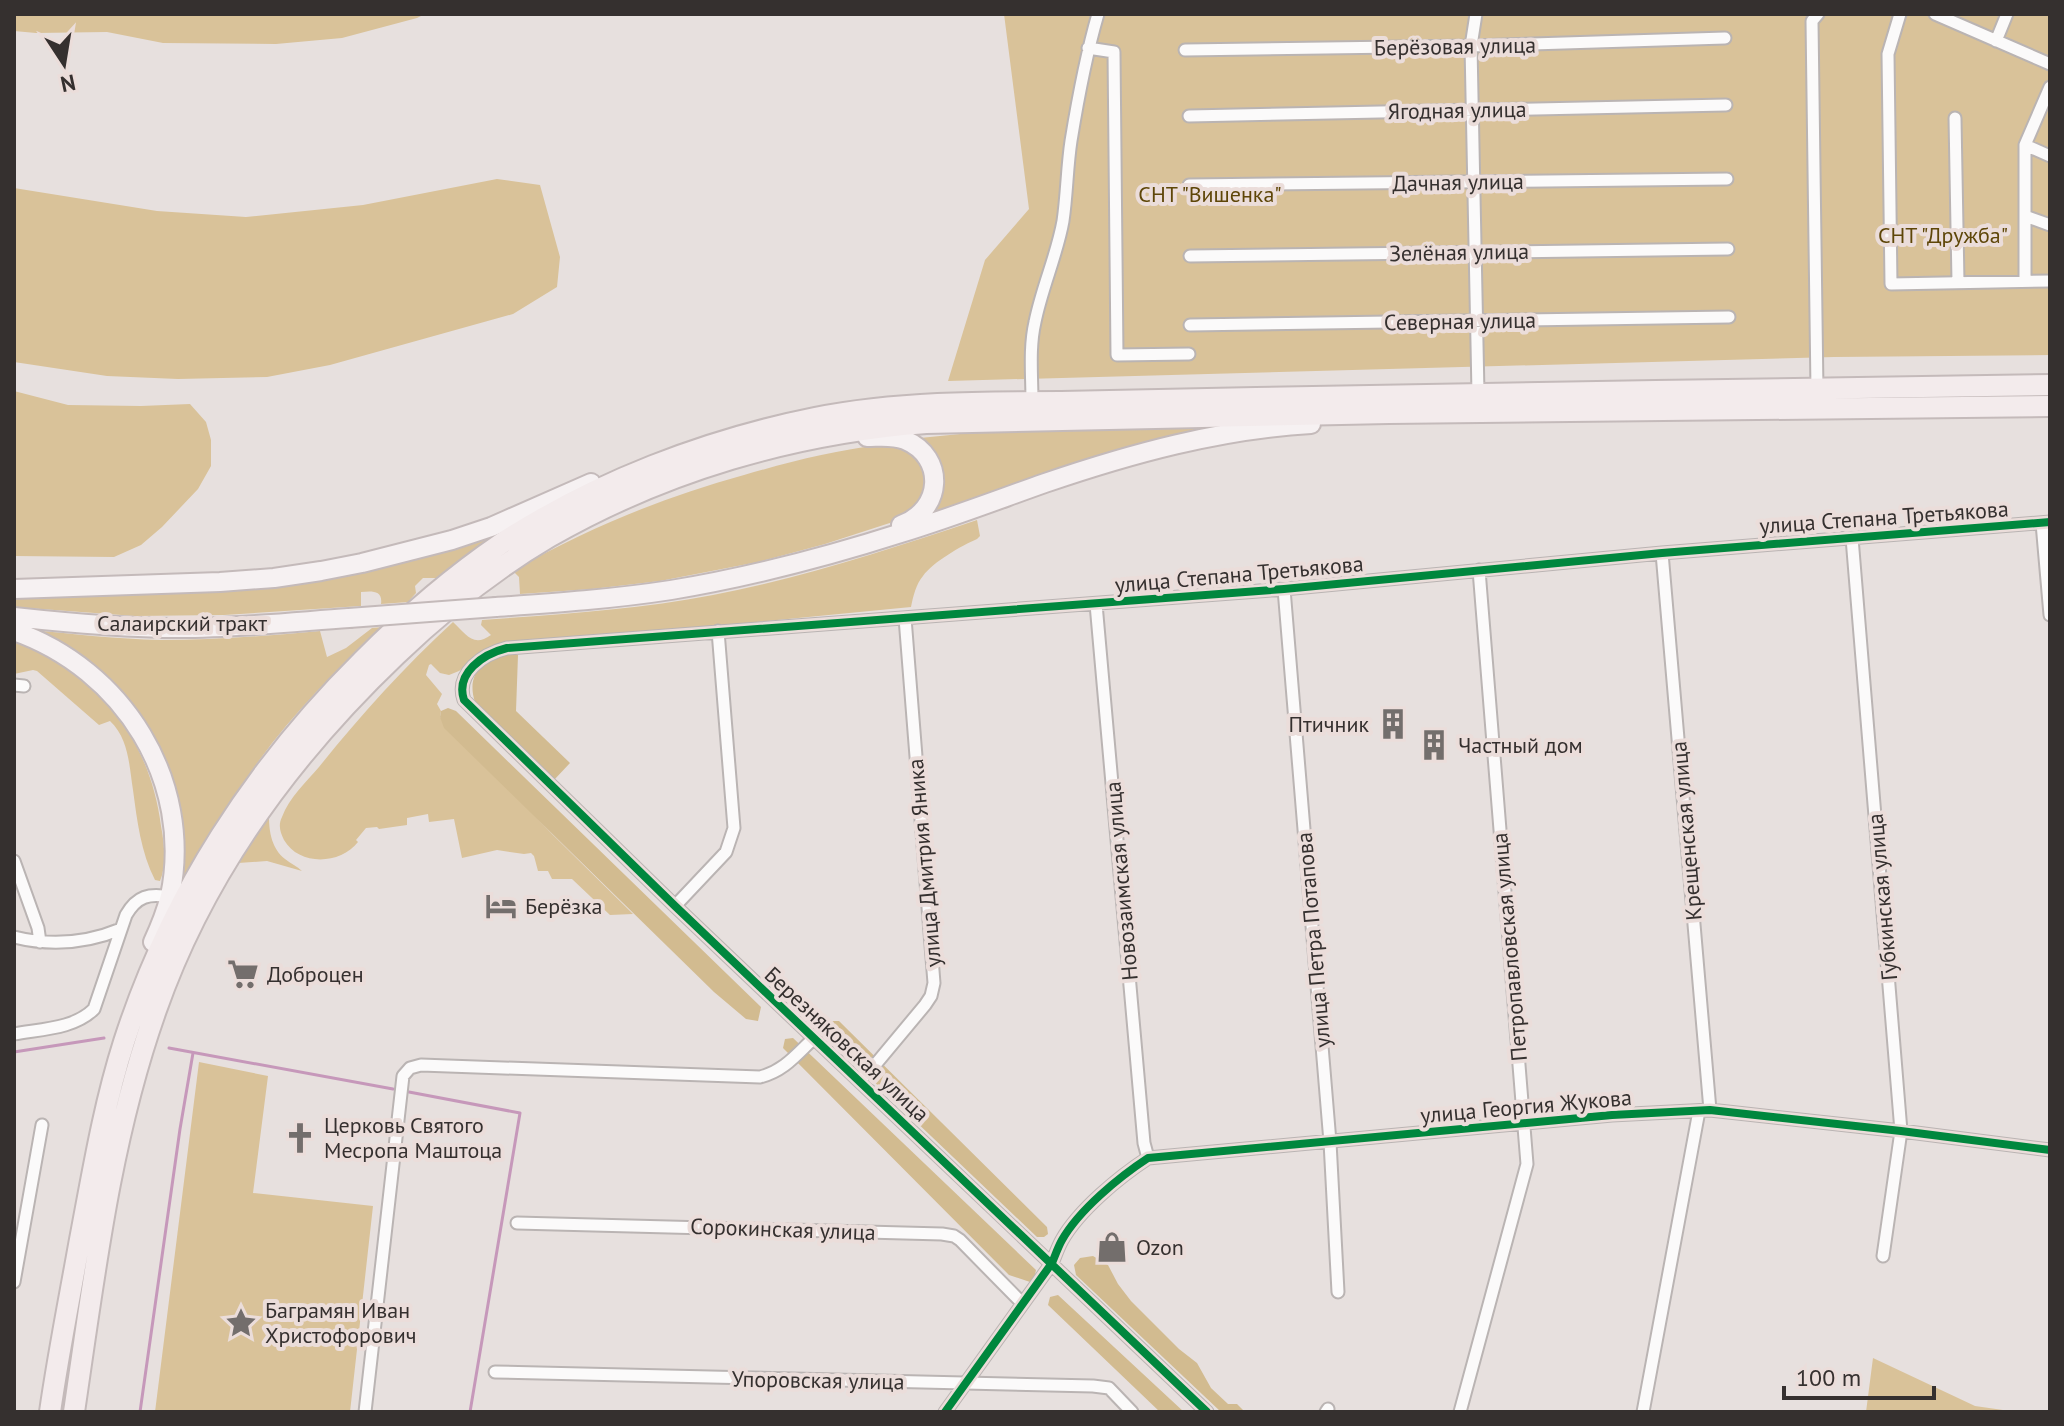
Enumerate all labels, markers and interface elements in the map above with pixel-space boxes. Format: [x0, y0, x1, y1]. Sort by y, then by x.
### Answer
north arrow [24, 24, 104, 104]
street label: Берёзовая улица [1374, 31, 1536, 61]
text: N [58, 68, 78, 99]
street label: Ягодная улица [1387, 95, 1527, 125]
street label: Дачная улица [1392, 167, 1524, 197]
park label: СНТ "Вишенка" [1138, 180, 1282, 208]
park label: СНТ "Дружба" [1878, 221, 2008, 249]
street label: Зелёная улица [1389, 237, 1529, 267]
street label: Северная улица [1384, 306, 1536, 336]
street label: улица Степана Третьякова [1759, 494, 2009, 540]
street label: улица Степана Третьякова [1113, 549, 1365, 599]
street label: Салаирский тракт [97, 609, 267, 637]
building icon: Птичник [1376, 707, 1410, 741]
place label: Птичник [1289, 710, 1369, 738]
building icon: Частный дом [1417, 728, 1451, 762]
place label: Частный дом [1458, 731, 1583, 759]
street label: Крещенская улица [1664, 740, 1708, 922]
street label: улица Дмитрия Яника [901, 758, 947, 968]
street label: Новозаимская улица [1098, 780, 1144, 982]
street label: Губкинская улица [1861, 812, 1903, 982]
street label: улица Петра Потапова [1290, 831, 1336, 1049]
street label: Петропавловская улица [1485, 832, 1533, 1062]
hotel icon: Берёзка [484, 889, 518, 923]
place label: Берёзка [525, 892, 602, 920]
supermarket icon: Доброцен [226, 957, 260, 991]
place label: Доброцен [267, 960, 364, 988]
street label: Березняковская улица [759, 960, 935, 1128]
street label: улица Георгия Жукова [1419, 1083, 1633, 1129]
place label: Церковь Святого Месропа Маштоца [324, 1111, 502, 1164]
church icon: Церковь Святого Месропа Маштоца [283, 1121, 317, 1155]
street label: Сорокинская улица [690, 1212, 876, 1246]
shop icon: Ozon [1095, 1230, 1129, 1264]
place label: Ozon [1136, 1233, 1184, 1261]
place label: Баграмян Иван Христофорович [265, 1296, 417, 1349]
place icon: Баграмян Иван Христофорович [224, 1306, 258, 1340]
scale bar [1784, 1350, 1934, 1400]
text: 100 m [1796, 1362, 1861, 1393]
street label: Упоровская улица [731, 1364, 905, 1396]

